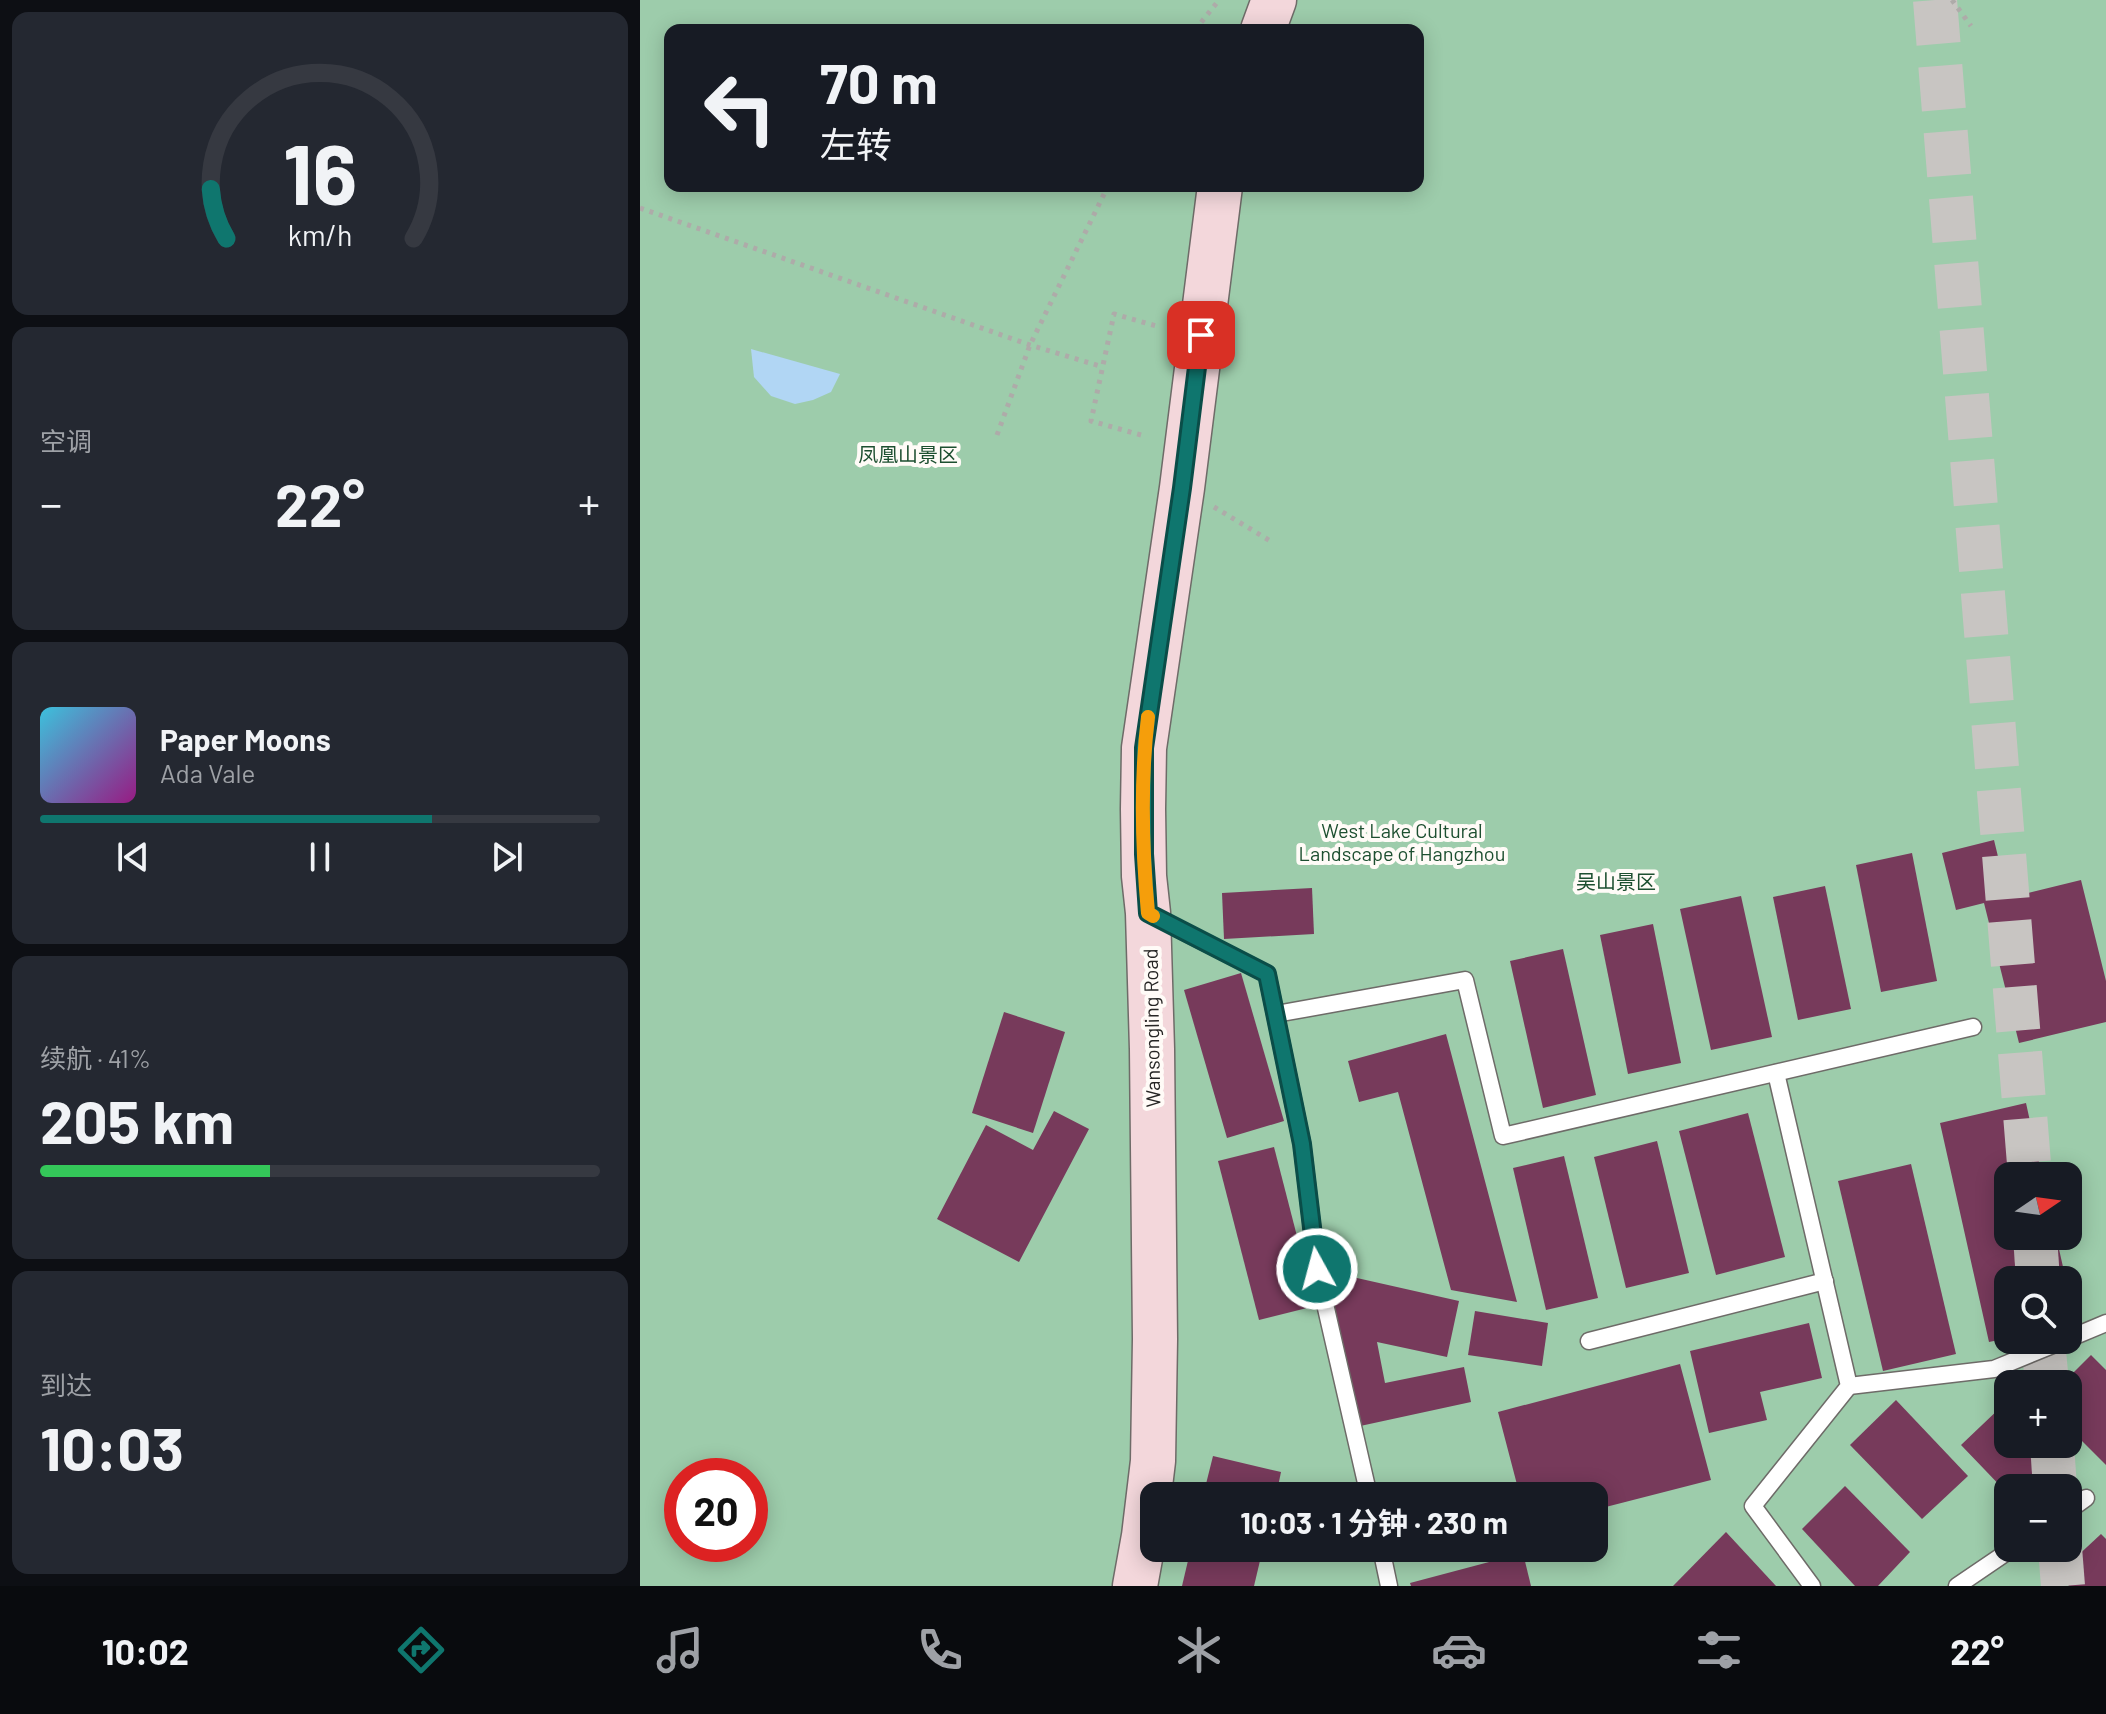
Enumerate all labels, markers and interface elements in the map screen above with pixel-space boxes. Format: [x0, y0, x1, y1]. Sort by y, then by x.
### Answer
text: 70 m [820, 48, 938, 115]
icon: left [688, 56, 792, 160]
text: 16 [283, 122, 357, 222]
text: 左转 [820, 122, 892, 165]
text: km/h [288, 218, 352, 253]
pin [1167, 301, 1235, 369]
icon: arrive [1179, 313, 1223, 357]
text: 空调 [40, 425, 92, 456]
park label: 凤凰山景区 [858, 442, 958, 466]
text: 22° [275, 467, 365, 539]
text: − [40, 476, 62, 529]
text: + [578, 476, 600, 529]
text: Paper Moons [160, 721, 331, 757]
text: Ada Vale [160, 757, 255, 788]
park label: West Lake Cultural Landscape of Hangzhou [1299, 818, 1505, 865]
icon: previous [111, 835, 155, 879]
icon: pause [298, 835, 342, 879]
icon: next [485, 835, 529, 879]
park label: 吴山景区 [1576, 869, 1656, 893]
street label: Wansongling Road [1138, 948, 1164, 1108]
text: 续航 · 41% [40, 1042, 151, 1073]
text: 205 km [40, 1084, 234, 1156]
north arrow [1994, 1162, 2082, 1250]
map controls [1994, 1162, 2082, 1562]
position arrow [1275, 1227, 1359, 1311]
button: search [1994, 1266, 2082, 1354]
text: 到达 [40, 1369, 92, 1400]
button: + [1994, 1370, 2082, 1458]
text: 10:03 [40, 1411, 184, 1483]
speed limit sign: 20 [664, 1458, 768, 1562]
button: − [1994, 1474, 2082, 1562]
text: 10:03 · 1 分钟 · 230 m [1240, 1504, 1508, 1540]
icon: directions [393, 1622, 449, 1678]
icon: music [652, 1622, 708, 1678]
icon: phone [912, 1622, 968, 1678]
icon: climate [1171, 1622, 1227, 1678]
icon: car [1431, 1622, 1487, 1678]
icon: filters [1691, 1622, 1747, 1678]
text: 10:02 [102, 1629, 189, 1672]
text: 22° [1950, 1629, 2004, 1672]

